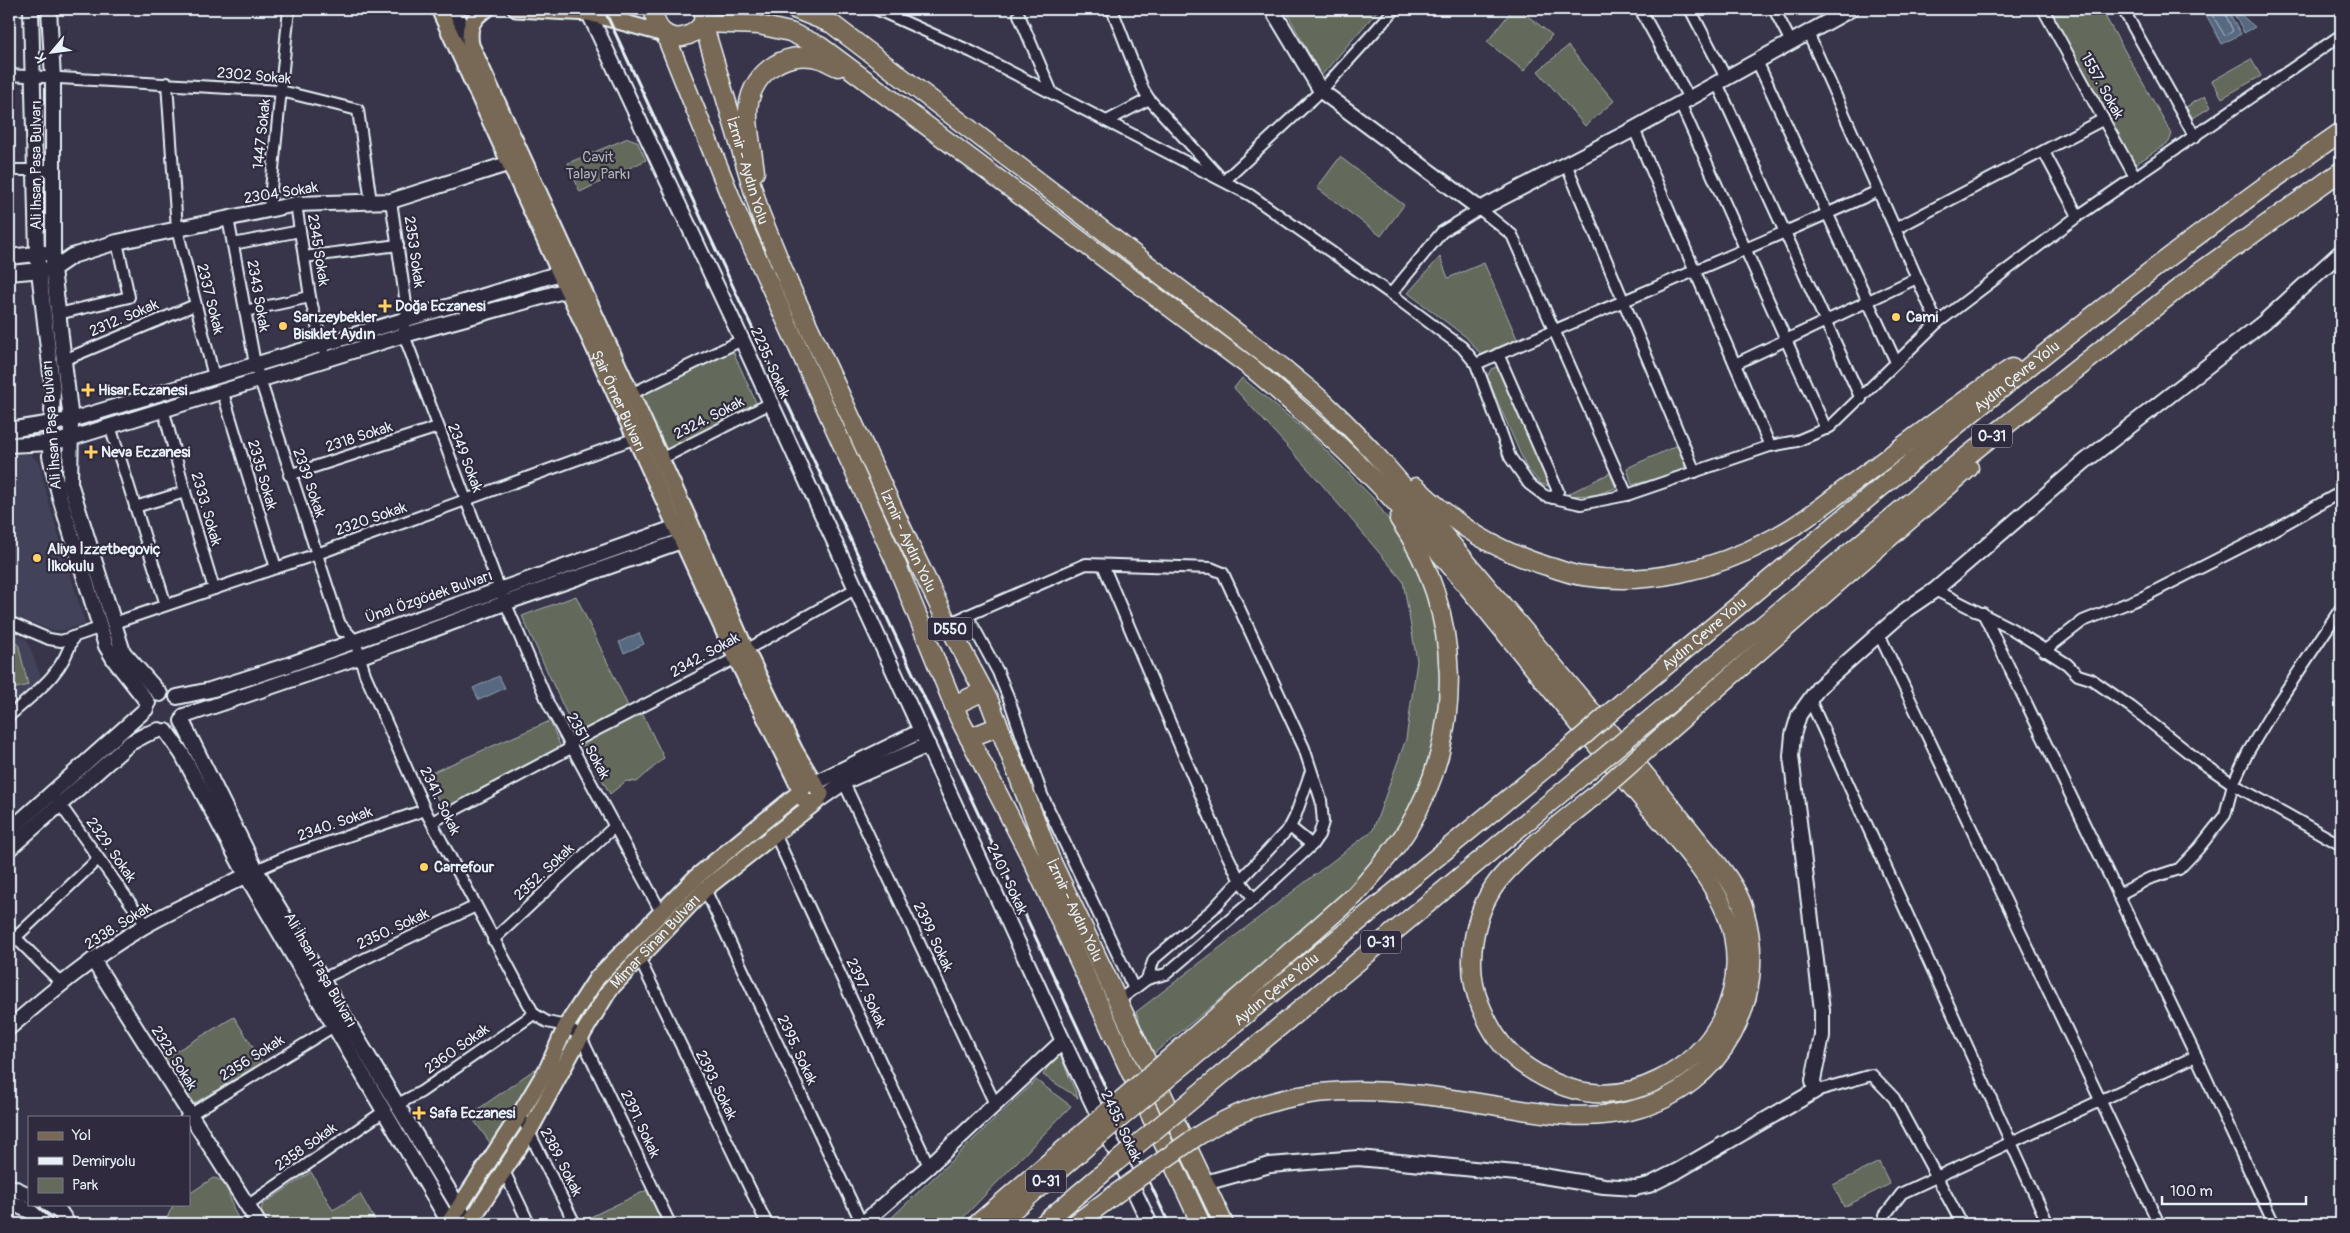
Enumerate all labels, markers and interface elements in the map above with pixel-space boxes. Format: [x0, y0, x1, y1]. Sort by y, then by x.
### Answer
north arrow [28, 28, 78, 78]
text: K [31, 50, 51, 66]
street label: 1557. Sokak [2076, 50, 2128, 123]
street label: 2302 Sokak [216, 63, 293, 89]
street label: 1447 Sokak [249, 97, 275, 170]
street label: Ali Ihsan Pasa Bulvarı [27, 100, 46, 230]
street label: İzmir - Aydın Yolu [722, 114, 773, 227]
park label: Cavit Talay Parkı [566, 148, 630, 184]
street label: 2304 Sokak [243, 178, 320, 208]
street label: 2345 Sokak [303, 213, 333, 288]
street label: 2353 Sokak [400, 215, 429, 290]
street label: 2343 Sokak [242, 258, 274, 334]
street label: 2337 Sokak [192, 262, 228, 337]
street label: 2312. Sokak [87, 295, 162, 341]
place label: Doğa Eczanesi [395, 297, 486, 316]
marker: Doğa Eczanesi [379, 300, 391, 312]
place label: Sarızeybekler Bisiklet Aydın [293, 308, 378, 344]
place label: Cami [1906, 308, 1939, 327]
marker: Cami [1890, 311, 1902, 323]
marker: Sarızeybekler Bisiklet Aydın [277, 320, 289, 332]
street label: 2235. Sokak [746, 325, 794, 402]
street label: Aydın Çevre Yolu [1970, 336, 2063, 417]
street label: Şair Ömer Bulvarı [587, 347, 650, 455]
street label: Ali İhsan Paşa Bulvarı [38, 360, 66, 490]
place label: Hisar Eczanesi [98, 381, 188, 400]
marker: Hisar Eczanesi [82, 384, 94, 396]
street label: 2324. Sokak [671, 392, 748, 444]
street label: 2318 Sokak [323, 417, 396, 457]
street label: 2349 Sokak [443, 421, 487, 496]
road number: O-31 [1972, 424, 2012, 448]
street label: 2335 Sokak [243, 438, 281, 513]
place label: Neva Eczanesi [101, 443, 191, 462]
marker: Neva Eczanesi [85, 446, 97, 458]
street label: 2339 Sokak [288, 446, 330, 521]
street label: 2333. Sokak [186, 470, 226, 549]
street label: İzmir - Aydın Yolu [876, 486, 941, 595]
street label: 2320 Sokak [333, 498, 410, 540]
place label: Aliya İzzetbegoviç İlkokulu [47, 540, 161, 576]
marker: Aliya İzzetbegoviç İlkokulu [31, 552, 43, 564]
street label: Ünal Özgödek Bulvarı [363, 566, 495, 628]
street label: Aydın Çevre Yolu [1658, 593, 1750, 675]
road number: D550 [928, 618, 972, 640]
street label: 2342. Sokak [667, 628, 744, 682]
street label: 2351. Sokak [562, 709, 614, 783]
street label: 2341. Sokak [415, 764, 465, 839]
street label: 2340. Sokak [295, 802, 376, 846]
street label: 2329. Sokak [82, 814, 141, 887]
street label: 2352. Sokak [510, 839, 579, 905]
street label: 2401. Sokak [982, 841, 1032, 918]
street label: İzmir - Aydın Yolu [1042, 856, 1107, 965]
place label: Carrefour [434, 858, 495, 877]
marker: Carrefour [418, 861, 430, 873]
street label: Mimar Sinan Bulvarı [606, 890, 705, 992]
street label: 2338. Sokak [81, 898, 155, 954]
street label: 2399. Sokak [909, 899, 958, 975]
street label: 2350. Sokak [354, 904, 433, 954]
street label: Ali İhsan Paşa Bulvarı [279, 909, 361, 1031]
road number: O-31 [1361, 930, 1401, 954]
street label: Aydın Çevre Yolu [1230, 949, 1323, 1030]
street label: 2397. Sokak [842, 955, 891, 1032]
street label: 2395. Sokak [773, 1012, 822, 1089]
street label: 2360 Sokak [421, 1019, 494, 1078]
street label: 2325 Sokak [147, 1022, 202, 1094]
street label: 2356 Sokak [216, 1030, 288, 1085]
street label: 2393. Sokak [691, 1047, 741, 1124]
street label: 2391. Sokak [616, 1087, 664, 1162]
street label: 2435. Sokak [1096, 1087, 1146, 1165]
place label: Safa Eczanesi [429, 1104, 516, 1123]
marker: Safa Eczanesi [413, 1107, 425, 1119]
legend [28, 1116, 190, 1206]
street label: 2358 Sokak [271, 1118, 341, 1175]
street label: 2389. Sokak [536, 1125, 587, 1200]
text: Yol [71, 1126, 91, 1145]
text: Demiryolu [72, 1152, 136, 1171]
road number: O-31 [1026, 1170, 1066, 1192]
scale bar [2162, 1173, 2306, 1205]
text: Park [72, 1176, 99, 1195]
text: 100 m [2170, 1182, 2213, 1201]

